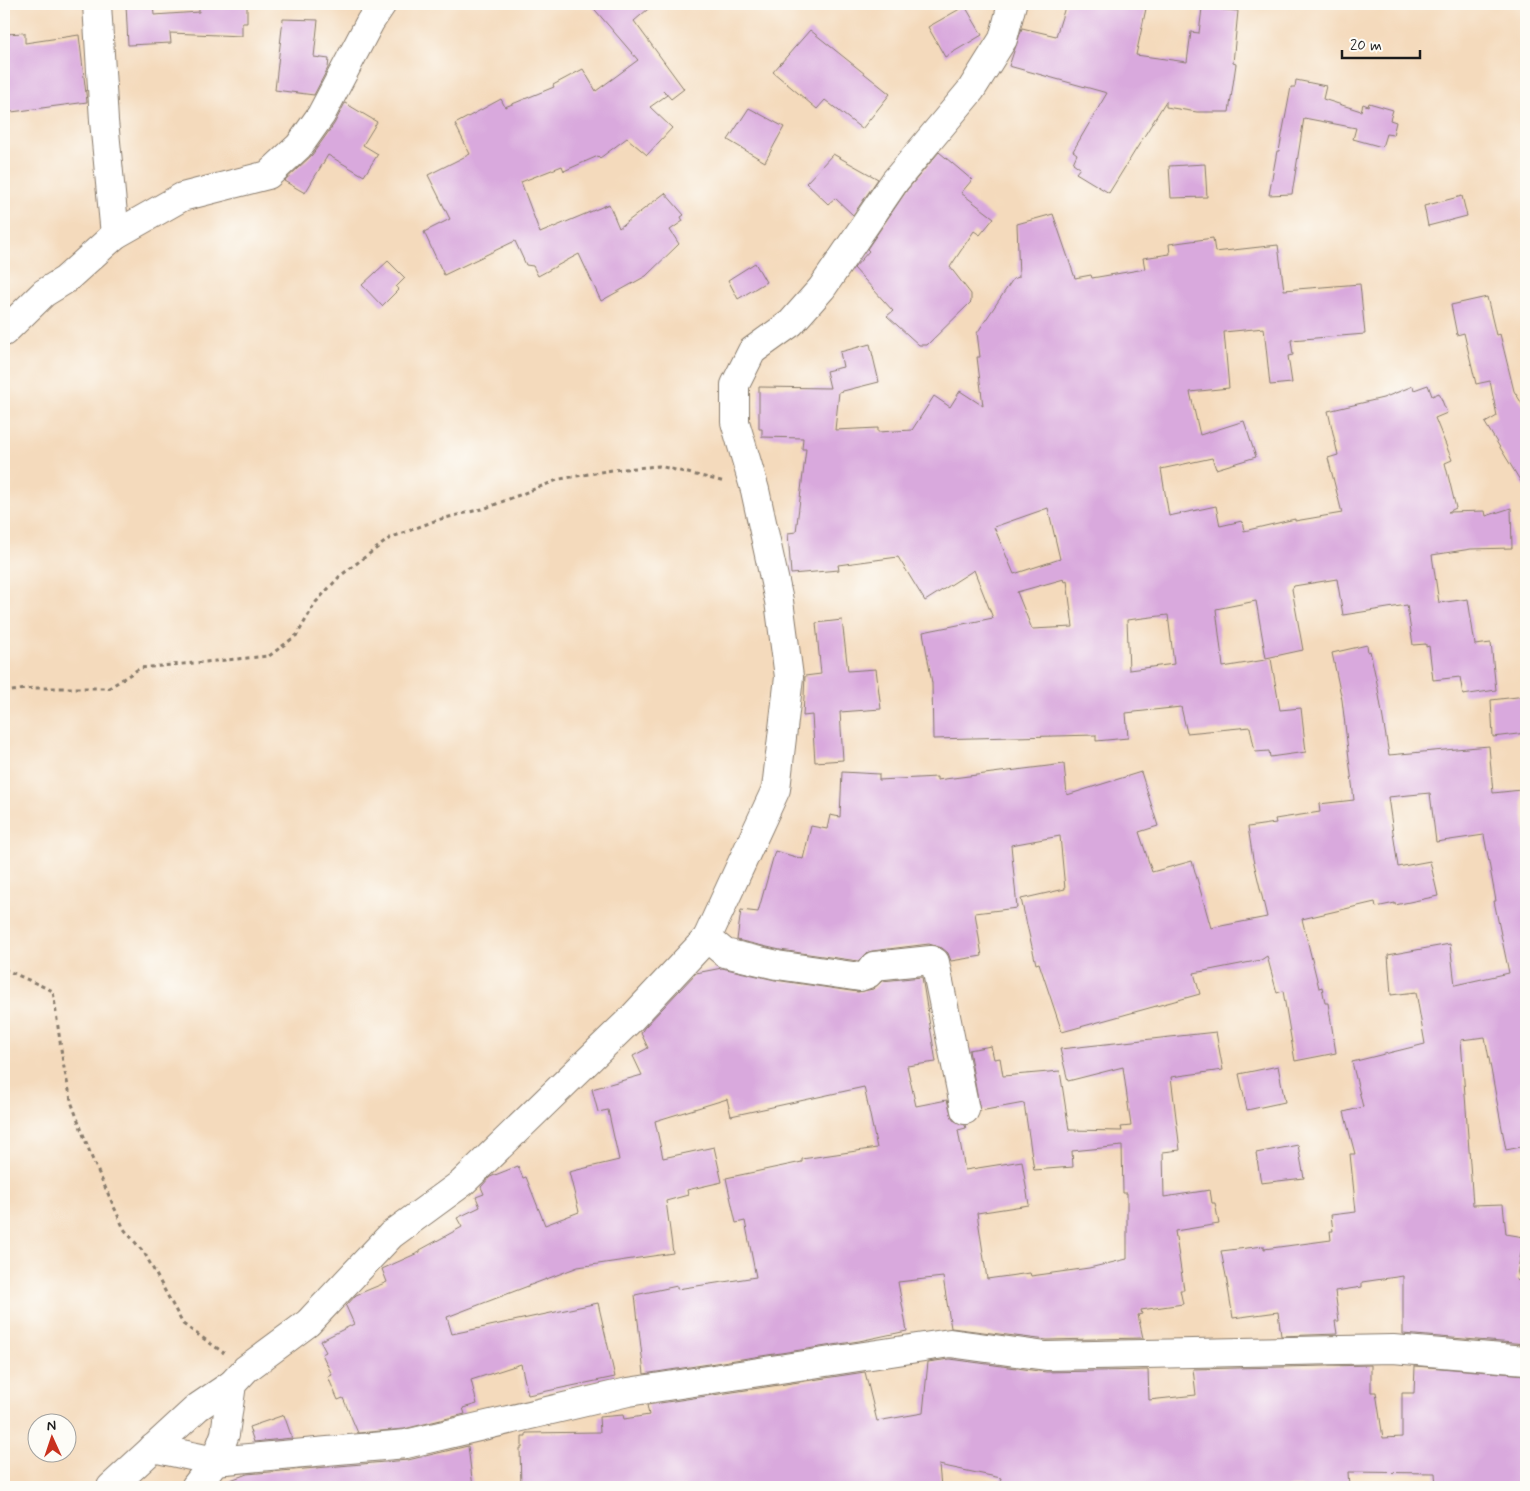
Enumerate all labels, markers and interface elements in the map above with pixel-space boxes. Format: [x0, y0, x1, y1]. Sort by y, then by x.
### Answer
scale bar [1342, 28, 1420, 60]
text: 20 m [1350, 36, 1382, 56]
north arrow [28, 1414, 78, 1464]
text: N [46, 1417, 57, 1435]

